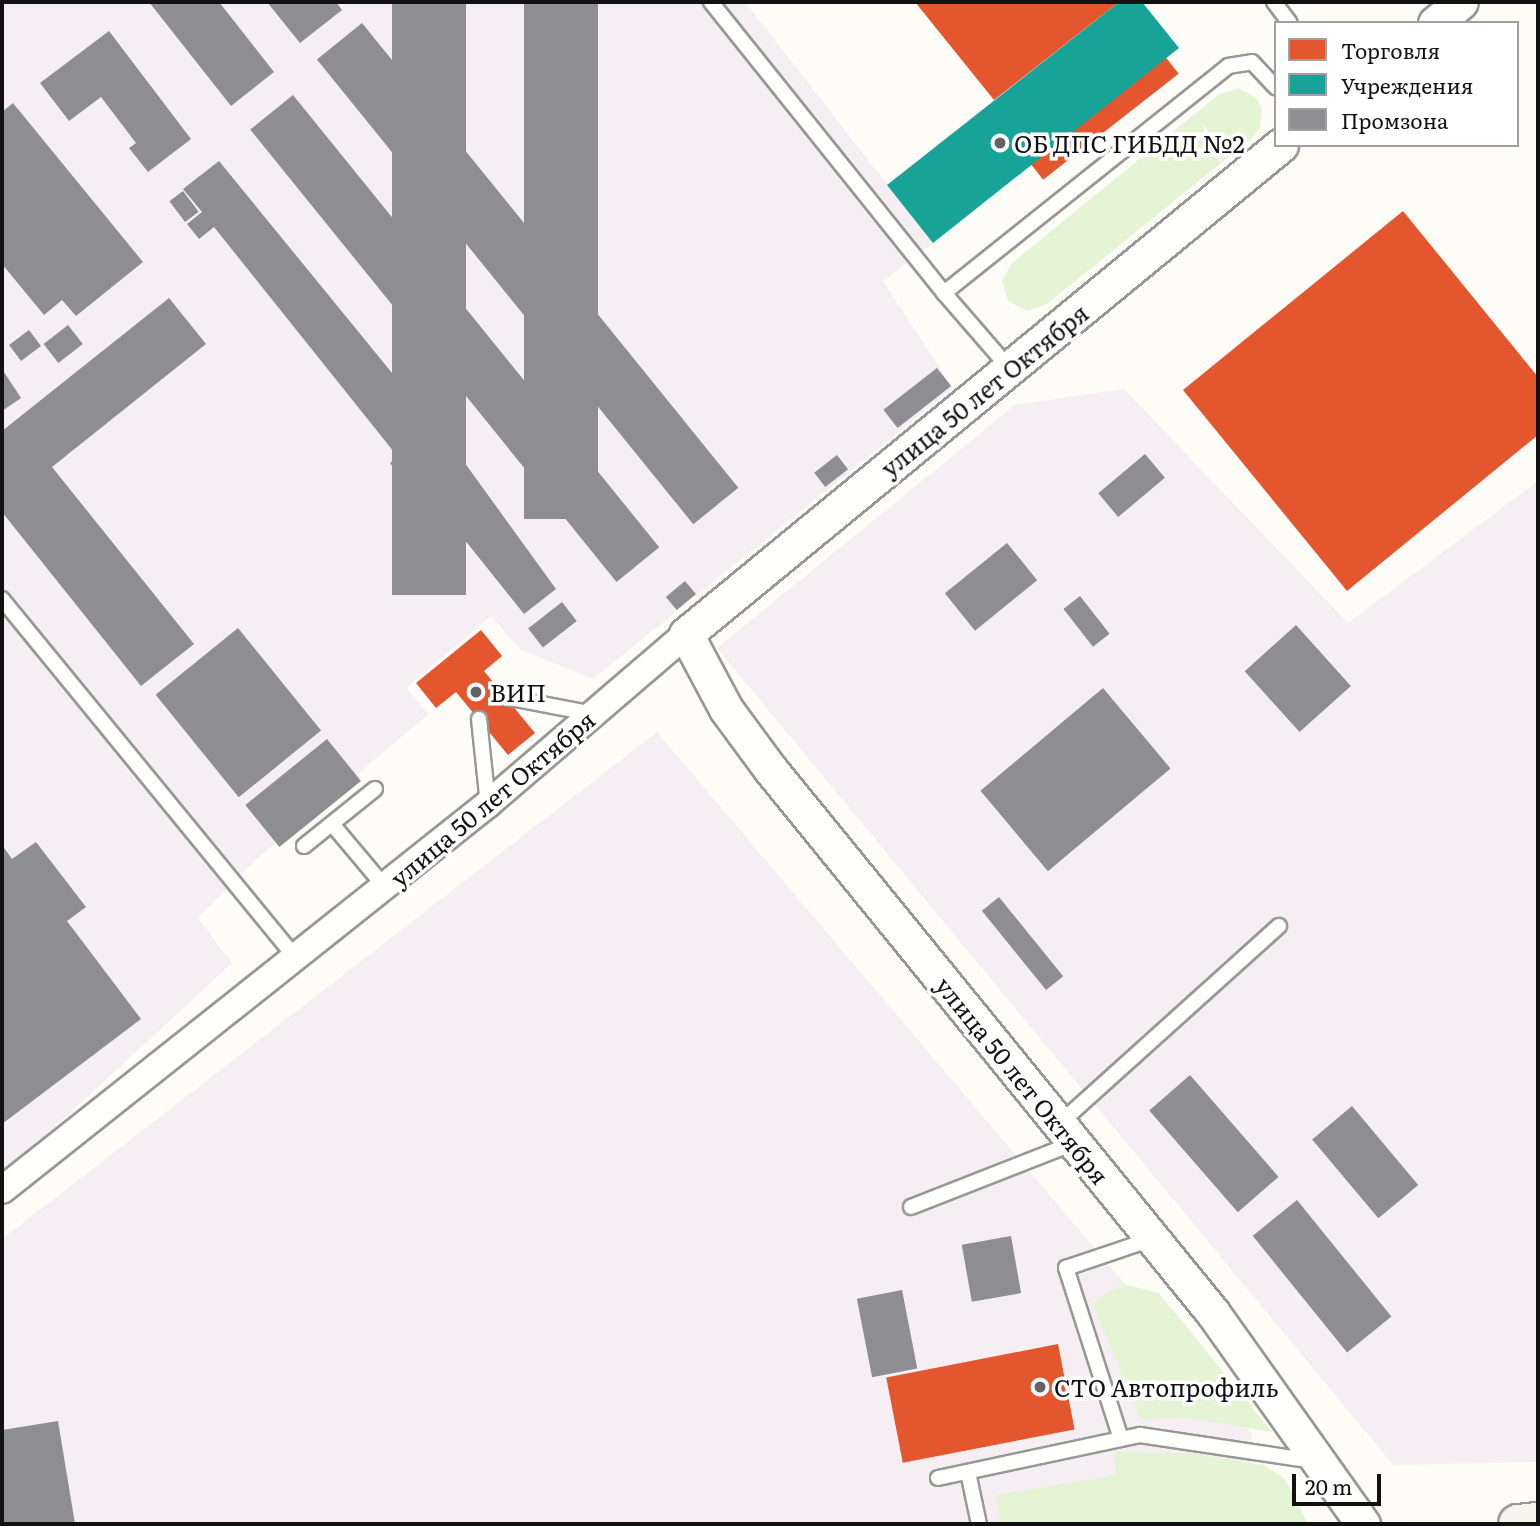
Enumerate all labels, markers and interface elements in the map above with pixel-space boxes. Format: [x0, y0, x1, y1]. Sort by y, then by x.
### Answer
legend [1274, 21, 1519, 147]
text: Торговля [1341, 34, 1440, 65]
text: Учреждения [1341, 69, 1473, 100]
text: Промзона [1341, 104, 1448, 135]
place label: ОБ ДПС ГИБДД №2 [1014, 129, 1245, 157]
marker: ОБ ДПС ГИБДД №2 [992, 135, 1008, 151]
street label: улица 50 лет Октября [875, 298, 1093, 482]
place label: ВИП [490, 678, 546, 706]
marker: ВИП [468, 684, 484, 700]
street label: улица 50 лет Октября [384, 704, 600, 892]
street label: улица 50 лет Октября [931, 971, 1115, 1189]
place label: СТО Автопрофиль [1054, 1373, 1279, 1401]
marker: СТО Автопрофиль [1032, 1379, 1048, 1395]
scale bar [1295, 1460, 1384, 1504]
text: 20 m [1305, 1470, 1352, 1501]

